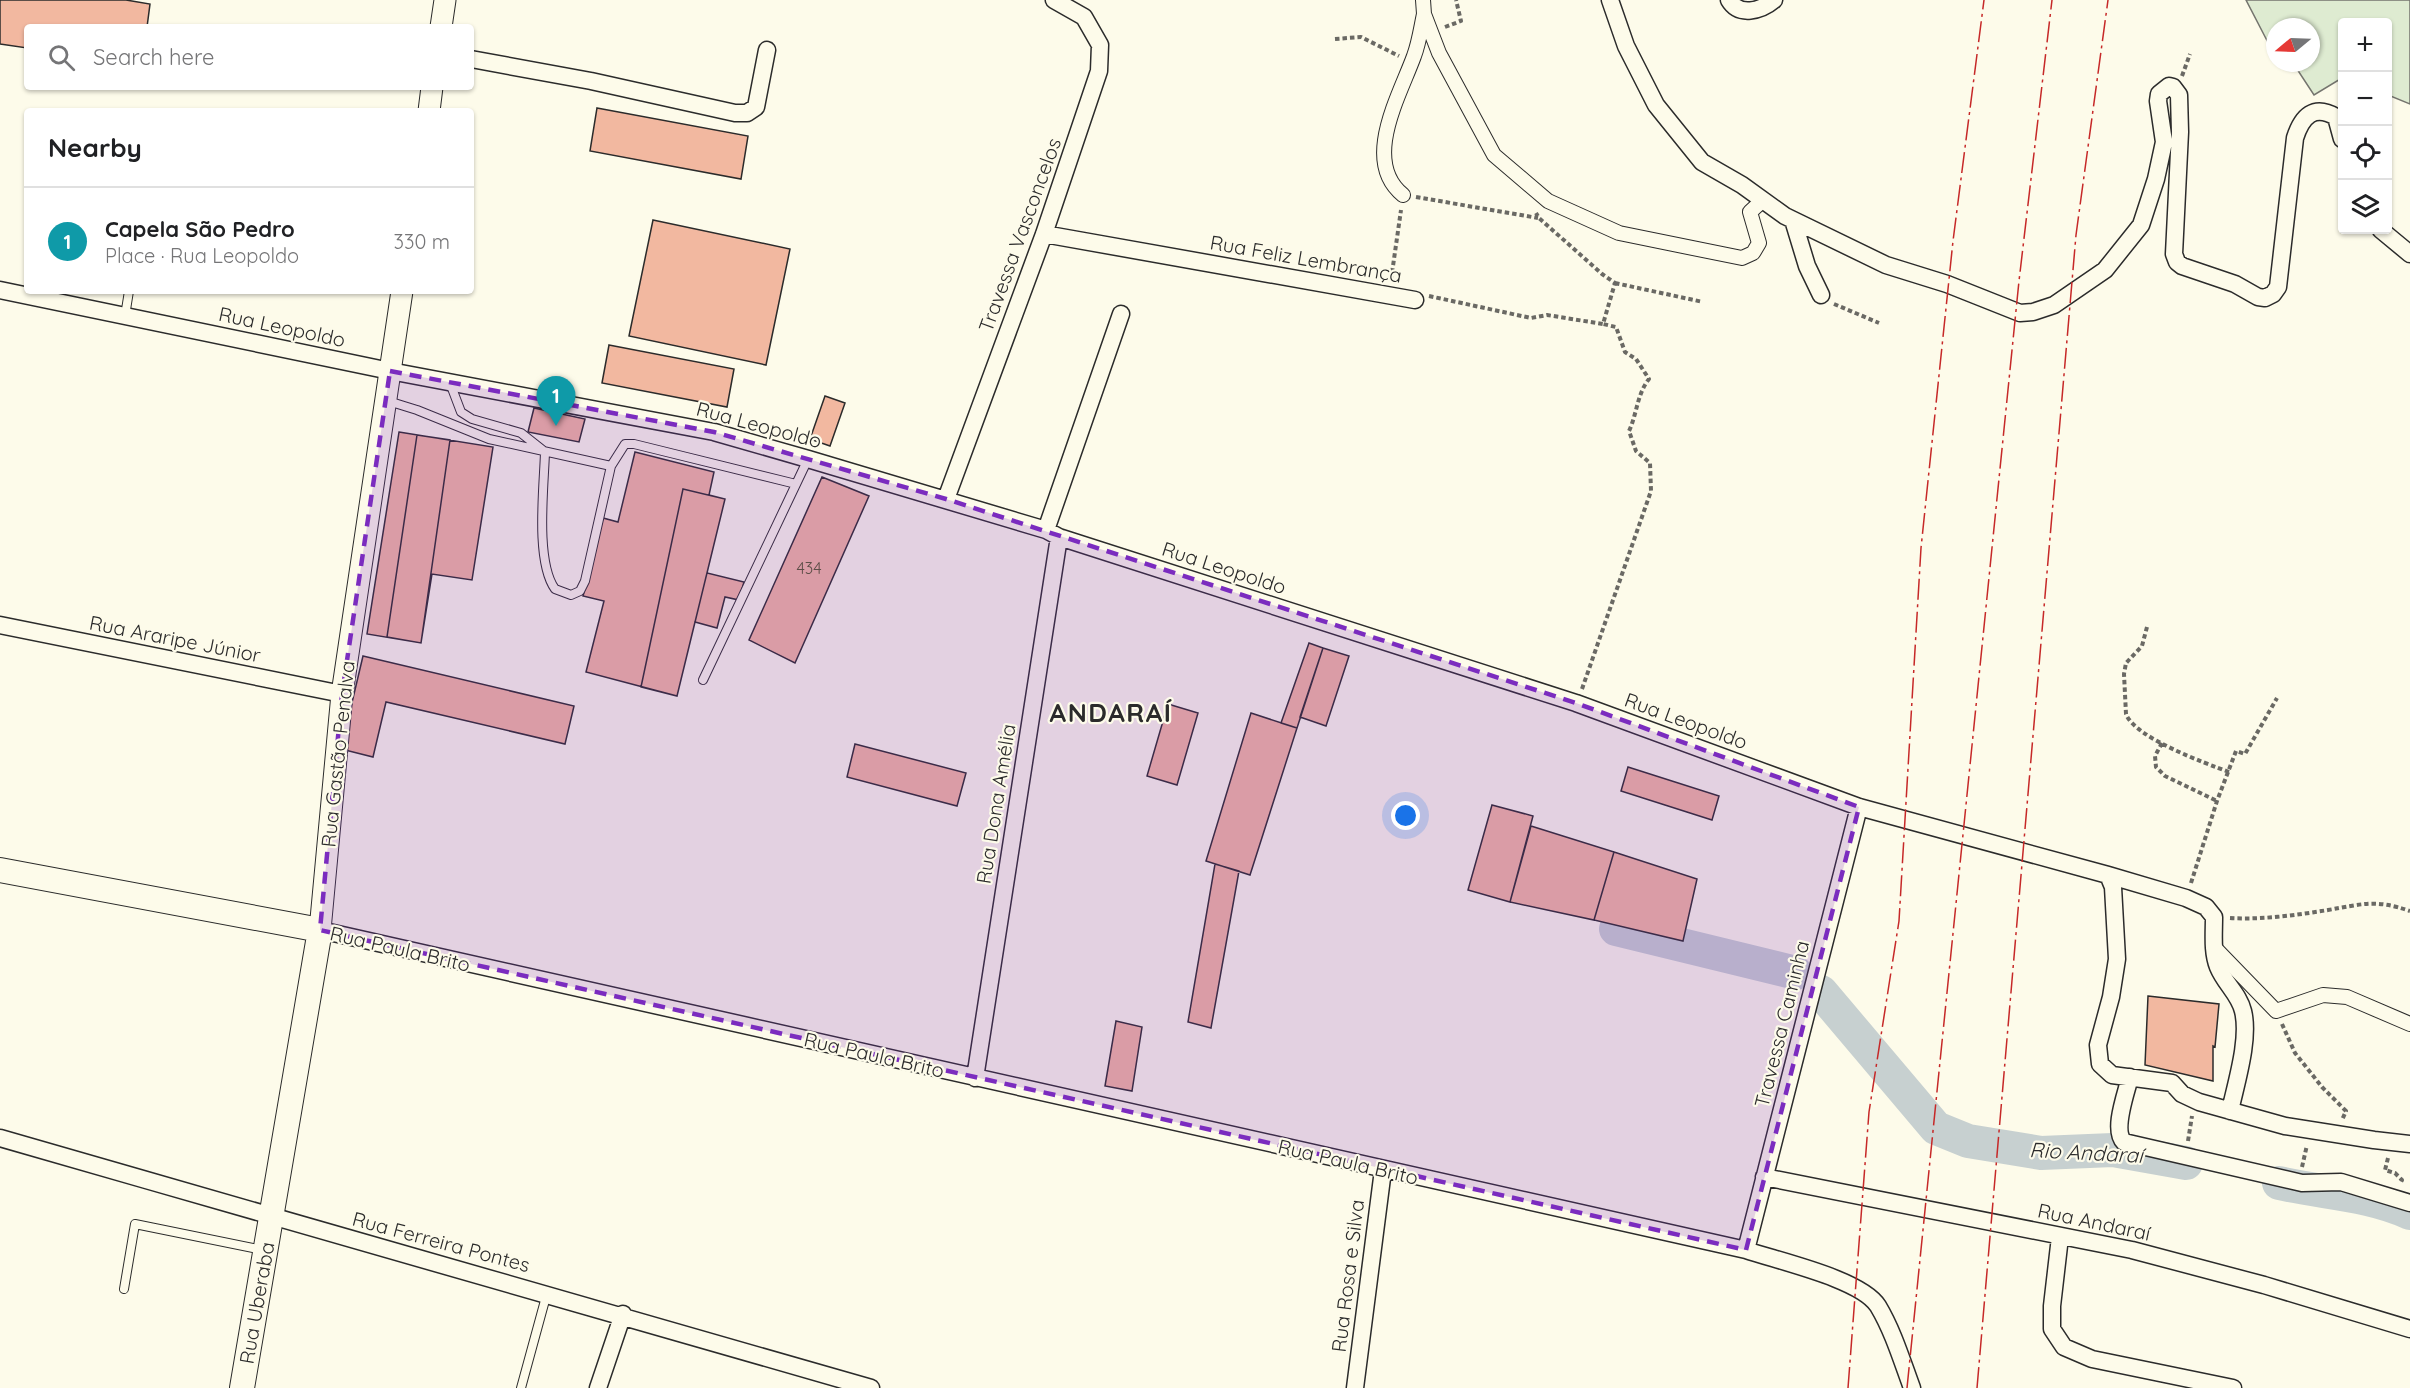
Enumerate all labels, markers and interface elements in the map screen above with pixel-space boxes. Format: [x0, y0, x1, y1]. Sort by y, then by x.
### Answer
north arrow [2266, 18, 2320, 72]
map controls [2338, 18, 2392, 234]
button: + [2338, 18, 2392, 72]
search box [24, 24, 474, 90]
icon: search [45, 41, 78, 74]
text: Search here [93, 43, 214, 71]
button: − [2338, 72, 2392, 126]
button: locate [2338, 126, 2392, 180]
text: Nearby [48, 131, 142, 164]
street label: Travessa Vasconcelos [973, 134, 1066, 335]
button: layers [2338, 180, 2392, 234]
text: Capela São Pedro [105, 215, 295, 243]
text: 1 [64, 229, 71, 254]
text: 330 m [393, 229, 450, 254]
street label: Rua Feliz Lembrança [1208, 229, 1404, 288]
text: Place · Rua Leopoldo [105, 243, 299, 268]
street label: Rua Leopoldo [216, 301, 348, 352]
pin: 1 [536, 376, 576, 426]
street label: Rua Leopoldo [694, 396, 825, 453]
street label: Rua Leopoldo [1159, 536, 1289, 599]
house number: 434 [796, 558, 822, 578]
street label: Rua Araripe Júnior [87, 610, 263, 667]
street label: Rua Gastão Penalva [315, 659, 360, 849]
street label: Rua Leopoldo [1621, 687, 1751, 754]
district label: ANDARAÍ [1050, 696, 1172, 729]
street label: Rua Dona Amélia [971, 722, 1020, 886]
your location [1391, 801, 1420, 830]
street label: Rua Paula Brito [328, 920, 473, 977]
street label: Travessa Caminha [1749, 938, 1814, 1110]
street label: Rua Paula Brito [802, 1026, 947, 1083]
street label: Rua Paula Brito [1276, 1133, 1421, 1190]
water label: Rio Andaraí [2029, 1136, 2148, 1168]
street label: Rua Andaraí [2035, 1197, 2154, 1246]
street label: Rua Rosa e Silva [1326, 1198, 1369, 1354]
street label: Rua Ferreira Pontes [350, 1206, 533, 1277]
street label: Rua Uberaba [233, 1240, 280, 1366]

